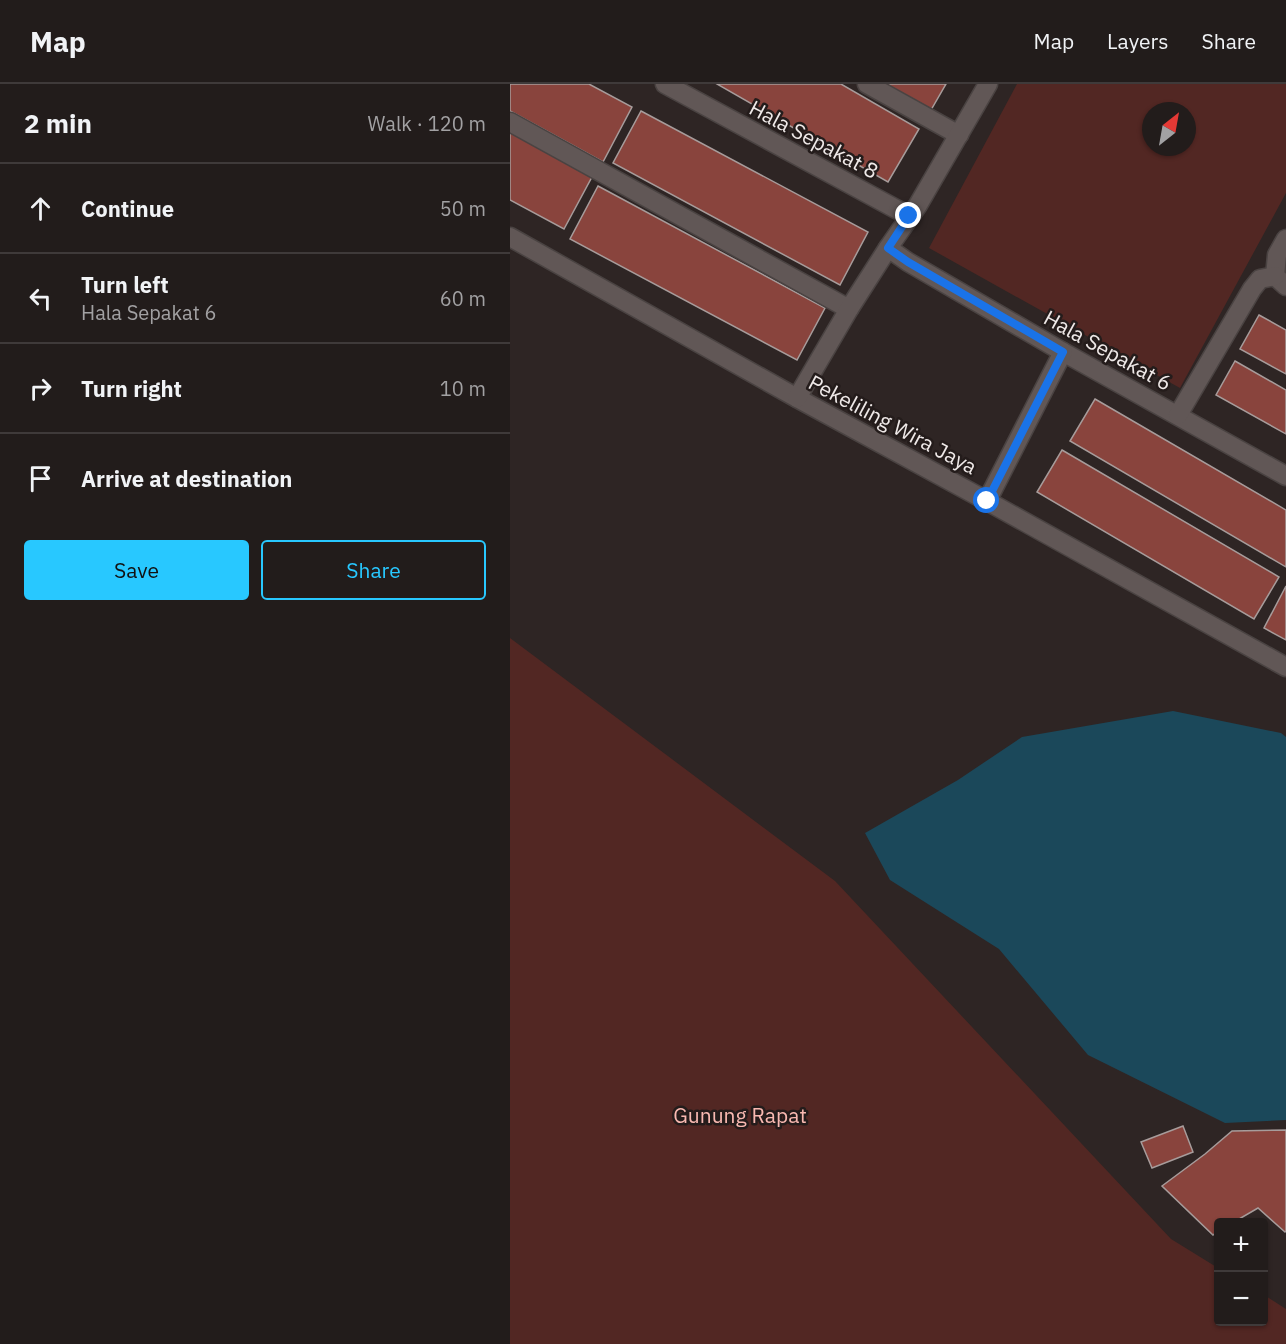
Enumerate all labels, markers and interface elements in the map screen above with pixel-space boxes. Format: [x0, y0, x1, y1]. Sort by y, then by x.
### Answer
text: Map [30, 23, 86, 60]
text: Map [1034, 27, 1074, 55]
text: Layers [1107, 27, 1169, 55]
text: Share [1202, 27, 1256, 55]
street label: Hala Sepakat 8 [745, 93, 883, 185]
north arrow [1142, 102, 1196, 156]
text: 2 min [24, 106, 92, 140]
text: Walk · 120 m [368, 110, 486, 137]
icon: ahead [24, 192, 57, 225]
text: Continue [81, 194, 174, 223]
text: 50 m [440, 195, 486, 222]
route end [895, 202, 921, 228]
text: Turn left [81, 270, 169, 299]
icon: left [24, 282, 57, 315]
text: 60 m [440, 285, 486, 312]
text: Hala Sepakat 6 [81, 299, 216, 326]
street label: Hala Sepakat 6 [1039, 303, 1177, 397]
street label: Pekeliling Wira Jaya [804, 368, 982, 480]
icon: right [24, 372, 57, 405]
text: Turn right [81, 374, 182, 403]
text: 10 m [440, 375, 486, 402]
icon: arrive [24, 462, 57, 495]
text: Arrive at destination [81, 464, 292, 493]
route start [973, 487, 999, 513]
button: Save [24, 540, 249, 600]
button: Share [261, 540, 486, 600]
park label: Gunung Rapat [673, 1101, 807, 1129]
map controls [1214, 1218, 1268, 1326]
button: + [1214, 1218, 1268, 1272]
button: − [1214, 1272, 1268, 1326]

